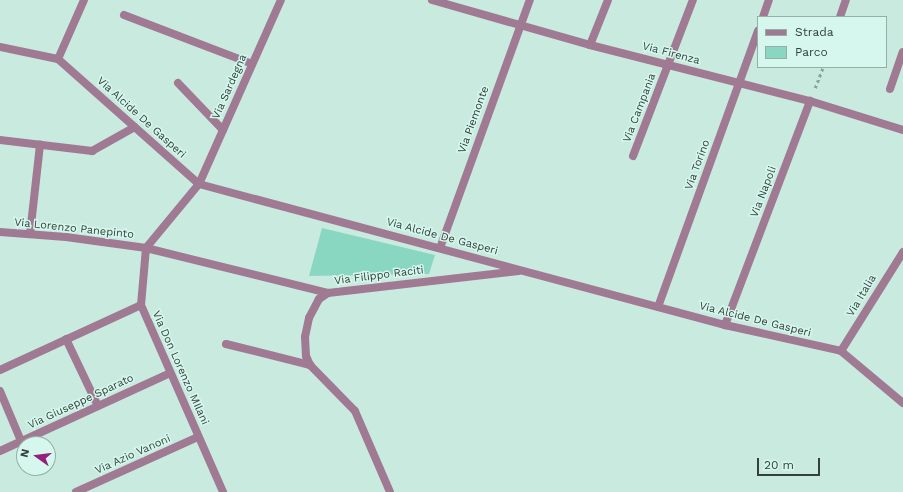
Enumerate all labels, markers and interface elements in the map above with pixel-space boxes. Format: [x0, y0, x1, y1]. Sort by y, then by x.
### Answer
legend [757, 16, 887, 68]
text: Strada [795, 25, 834, 39]
street label: Via Firenza [641, 40, 701, 68]
text: Parco [795, 45, 828, 59]
street label: Via Sardegna [210, 53, 250, 121]
street label: Via Campania [621, 71, 659, 145]
street label: Via Alcide De Gasperi [94, 74, 188, 162]
street label: Via Piemonte [456, 84, 492, 156]
street label: Via Torino [683, 138, 713, 192]
street label: Via Napoli [748, 164, 780, 220]
street label: Via Lorenzo Panepinto [13, 216, 135, 242]
street label: Via Alcide De Gasperi [385, 216, 499, 258]
street label: Via Filippo Raciti [333, 264, 425, 288]
street label: Via Italia [844, 273, 880, 319]
street label: Via Alcide De Gasperi [697, 300, 813, 340]
street label: Via Don Lorenzo MIlani [149, 309, 211, 427]
street label: Via Giuseppe Sparato [26, 372, 136, 432]
street label: Via Azio Vanoni [93, 432, 173, 478]
north arrow [16, 436, 56, 476]
text: N [18, 448, 32, 459]
scale bar [759, 450, 822, 476]
text: 20 m [764, 458, 794, 472]

